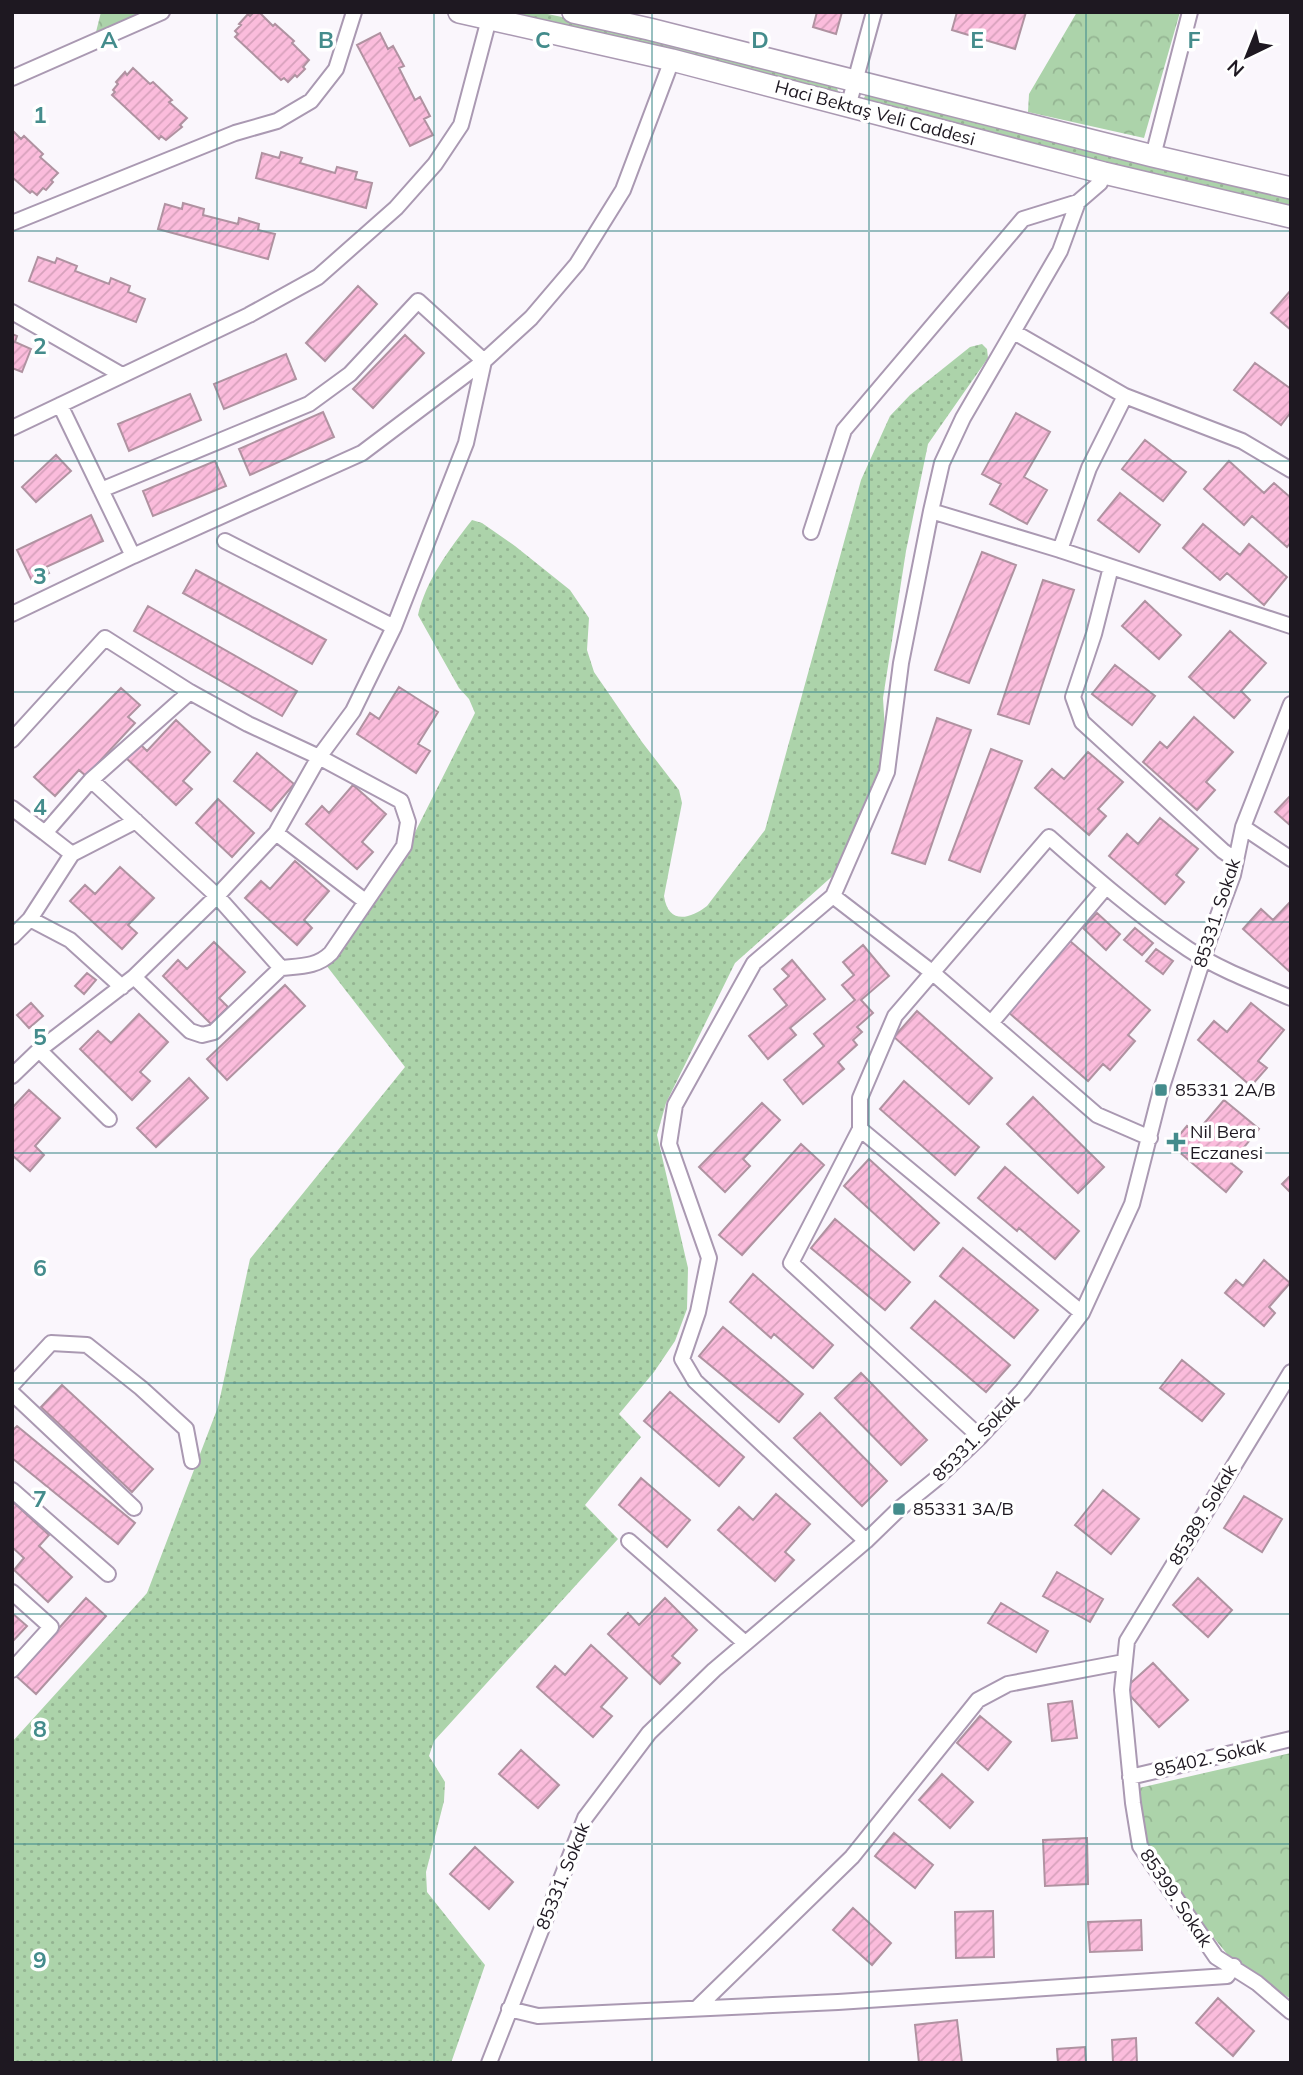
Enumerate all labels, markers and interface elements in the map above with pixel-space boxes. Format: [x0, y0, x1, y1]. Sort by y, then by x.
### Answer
north arrow [1212, 21, 1282, 91]
text: A [100, 25, 118, 54]
text: B [318, 25, 334, 54]
text: C [535, 25, 551, 54]
text: D [751, 25, 769, 54]
text: E [970, 25, 984, 54]
text: F [1187, 25, 1201, 54]
text: N [1222, 55, 1249, 82]
street label: Haci Bektaş Veli Caddesi [773, 75, 978, 150]
text: 1 [33, 100, 47, 129]
text: 2 [33, 331, 47, 360]
text: 3 [33, 561, 47, 590]
text: 4 [33, 792, 47, 821]
street label: 85331. Sokak [1188, 855, 1245, 970]
text: 5 [33, 1022, 47, 1051]
place label: 85331 2A/B [1175, 1078, 1276, 1101]
marker: 85331 2A/B [1153, 1082, 1169, 1098]
place label: Nil Bera Eczanesi [1190, 1120, 1263, 1164]
marker: Nil Bera Eczanesi [1168, 1134, 1184, 1150]
text: 6 [33, 1253, 47, 1282]
street label: 85331. Sokak [927, 1389, 1024, 1486]
street label: 85389. Sokak [1163, 1460, 1242, 1569]
text: 7 [33, 1484, 47, 1513]
place label: 85331 3A/B [913, 1497, 1014, 1520]
marker: 85331 3A/B [891, 1501, 907, 1517]
text: 8 [33, 1714, 47, 1743]
street label: 85402. Sokak [1152, 1733, 1269, 1781]
street label: 85331. Sokak [531, 1818, 595, 1933]
street label: 85399. Sokak [1135, 1844, 1218, 1952]
text: 9 [33, 1945, 47, 1974]

